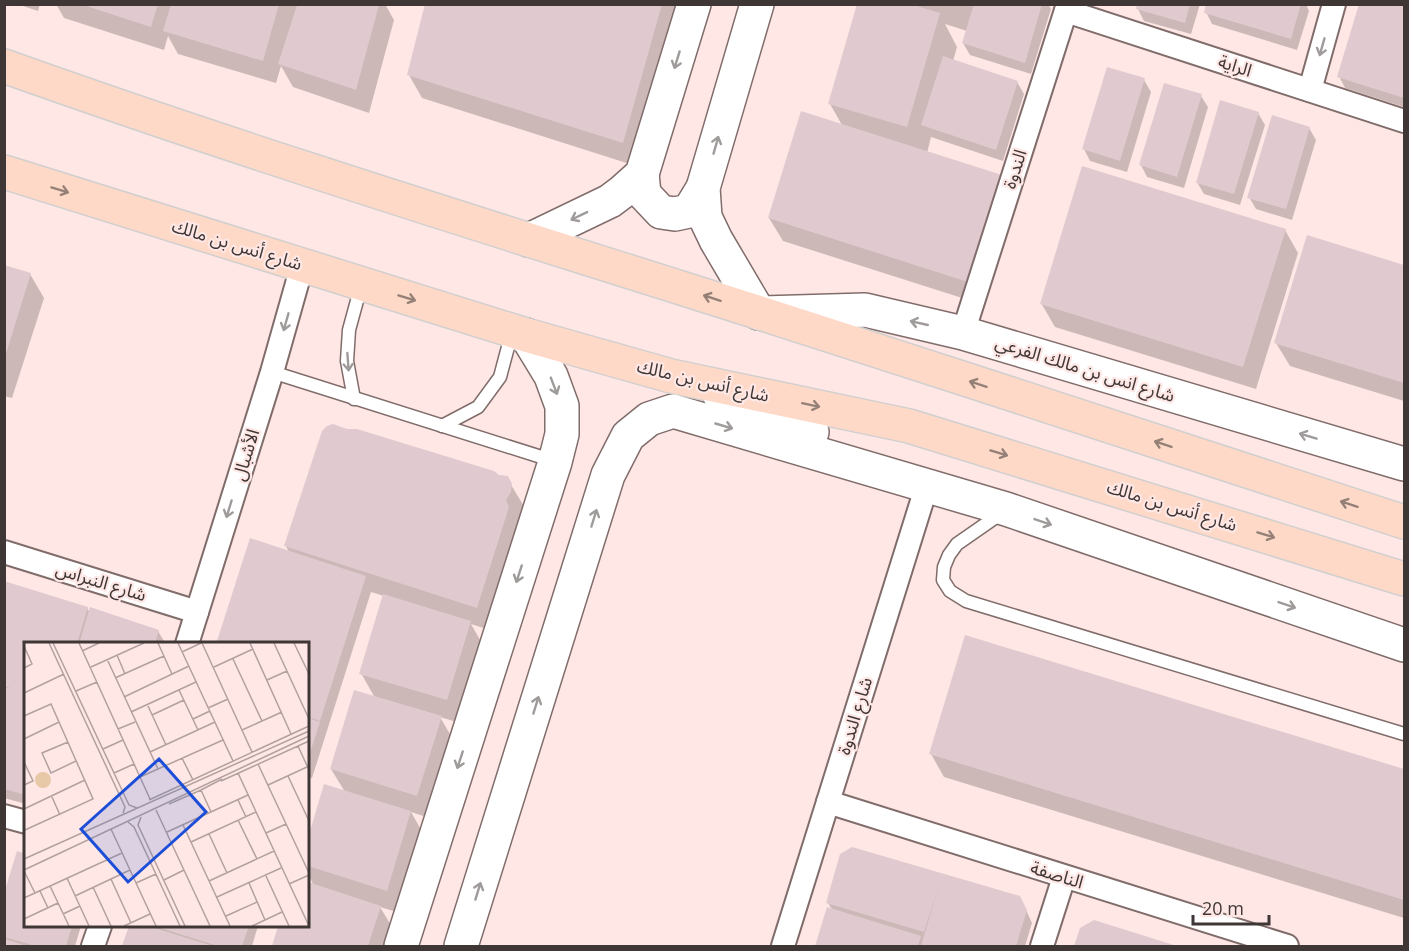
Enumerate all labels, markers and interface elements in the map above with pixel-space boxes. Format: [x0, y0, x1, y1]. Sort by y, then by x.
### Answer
one-way arrow [1316, 37, 1327, 56]
street label: الراية [1215, 48, 1255, 82]
one-way arrow [671, 50, 682, 69]
one-way arrow [711, 136, 722, 155]
street label: الندوة [996, 146, 1032, 191]
one-way arrow [50, 185, 69, 196]
one-way arrow [570, 210, 588, 222]
street label: شارع أنس بن مالك [168, 213, 305, 278]
one-way arrow [703, 292, 722, 303]
one-way arrow [397, 293, 416, 304]
one-way arrow [280, 312, 291, 331]
one-way arrow [910, 316, 929, 328]
street label: شارع انس بن مالك الفرعي [992, 329, 1178, 410]
one-way arrow [343, 351, 354, 371]
street label: شارع أنس بن مالك [634, 353, 772, 410]
one-way arrow [550, 376, 561, 395]
one-way arrow [969, 378, 988, 389]
one-way arrow [800, 400, 820, 411]
one-way arrow [714, 421, 733, 432]
street label: الأشبال [226, 426, 264, 483]
one-way arrow [1299, 430, 1318, 441]
one-way arrow [1154, 437, 1173, 448]
one-way arrow [989, 448, 1008, 459]
street label: شارع أنس بن مالك [1103, 474, 1240, 539]
one-way arrow [1340, 497, 1359, 508]
one-way arrow [223, 499, 234, 518]
one-way arrow [589, 509, 600, 528]
one-way arrow [1033, 517, 1052, 528]
one-way arrow [1256, 530, 1275, 541]
street label: شارع النبراس [52, 556, 150, 609]
one-way arrow [513, 564, 524, 583]
one-way arrow [1277, 600, 1296, 611]
inset map [24, 642, 309, 927]
street label: شارع الندوة [831, 674, 880, 758]
one-way arrow [531, 696, 542, 715]
one-way arrow [454, 750, 465, 769]
street label: الناصفة [1028, 855, 1087, 893]
one-way arrow [473, 882, 484, 901]
scale bar [1193, 888, 1270, 926]
text: 20 m [1202, 896, 1244, 920]

